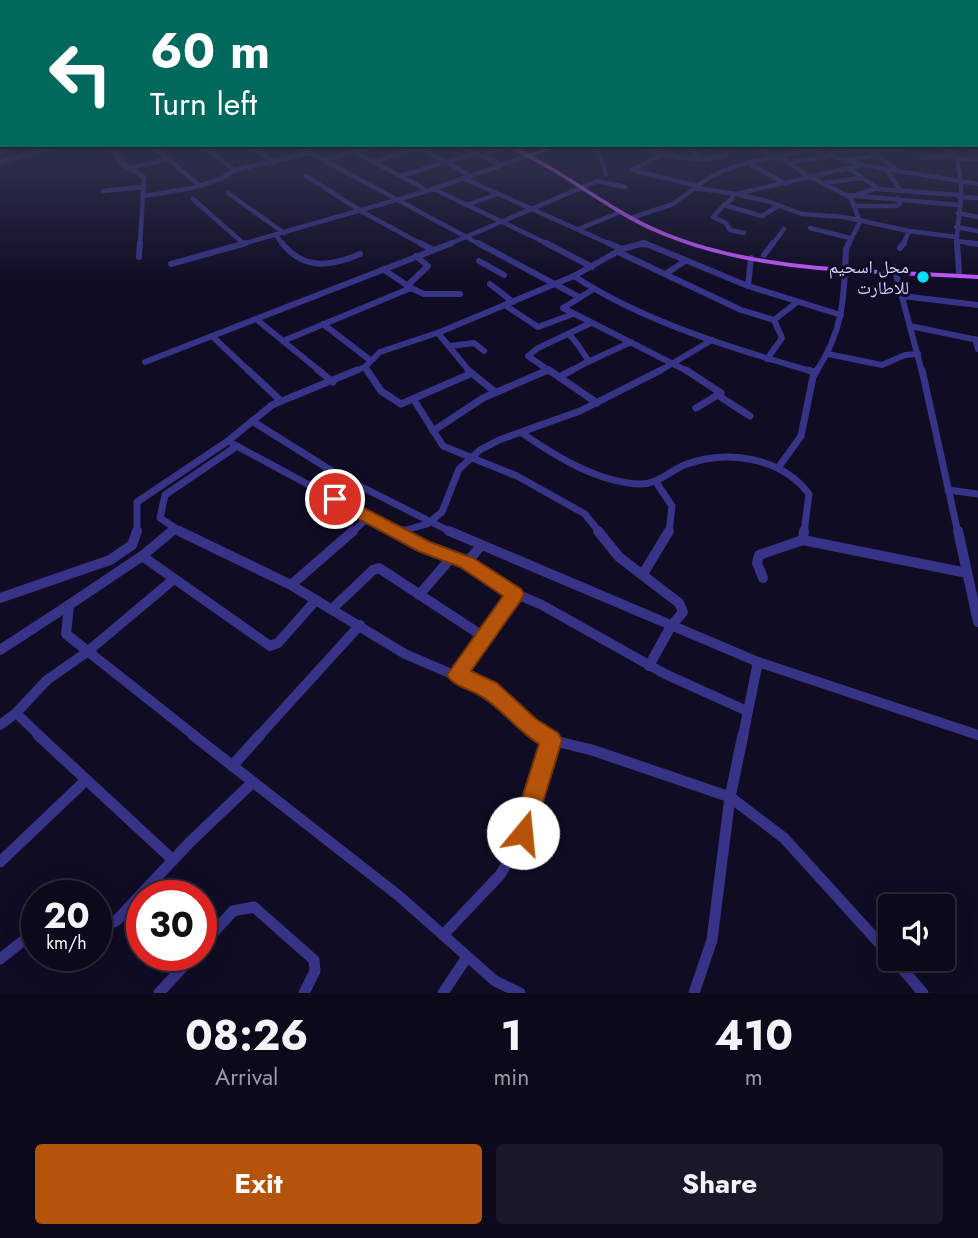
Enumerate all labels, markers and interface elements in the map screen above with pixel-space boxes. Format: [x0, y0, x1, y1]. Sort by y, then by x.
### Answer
text: 60 m [150, 16, 270, 86]
icon: left [35, 28, 126, 119]
text: Turn left [150, 81, 257, 127]
place label: محل اسحيم للاطارت [829, 254, 909, 301]
marker: محل اسحيم للاطارت [915, 269, 931, 285]
pin [305, 469, 365, 529]
icon: arrive [316, 480, 354, 518]
position arrow [486, 796, 560, 870]
speed limit sign: 30 [126, 880, 217, 971]
text: 20 [43, 891, 90, 941]
map controls [878, 894, 955, 971]
button: sound [878, 894, 955, 971]
text: km/h [46, 930, 87, 956]
text: 08:26 [185, 1005, 308, 1066]
text: 1 [501, 1005, 522, 1066]
text: 410 [714, 1005, 793, 1066]
text: Arrival [215, 1060, 278, 1094]
text: min [493, 1060, 529, 1094]
text: m [745, 1060, 763, 1094]
button: Exit [35, 1144, 482, 1224]
button: Share [496, 1144, 943, 1224]

